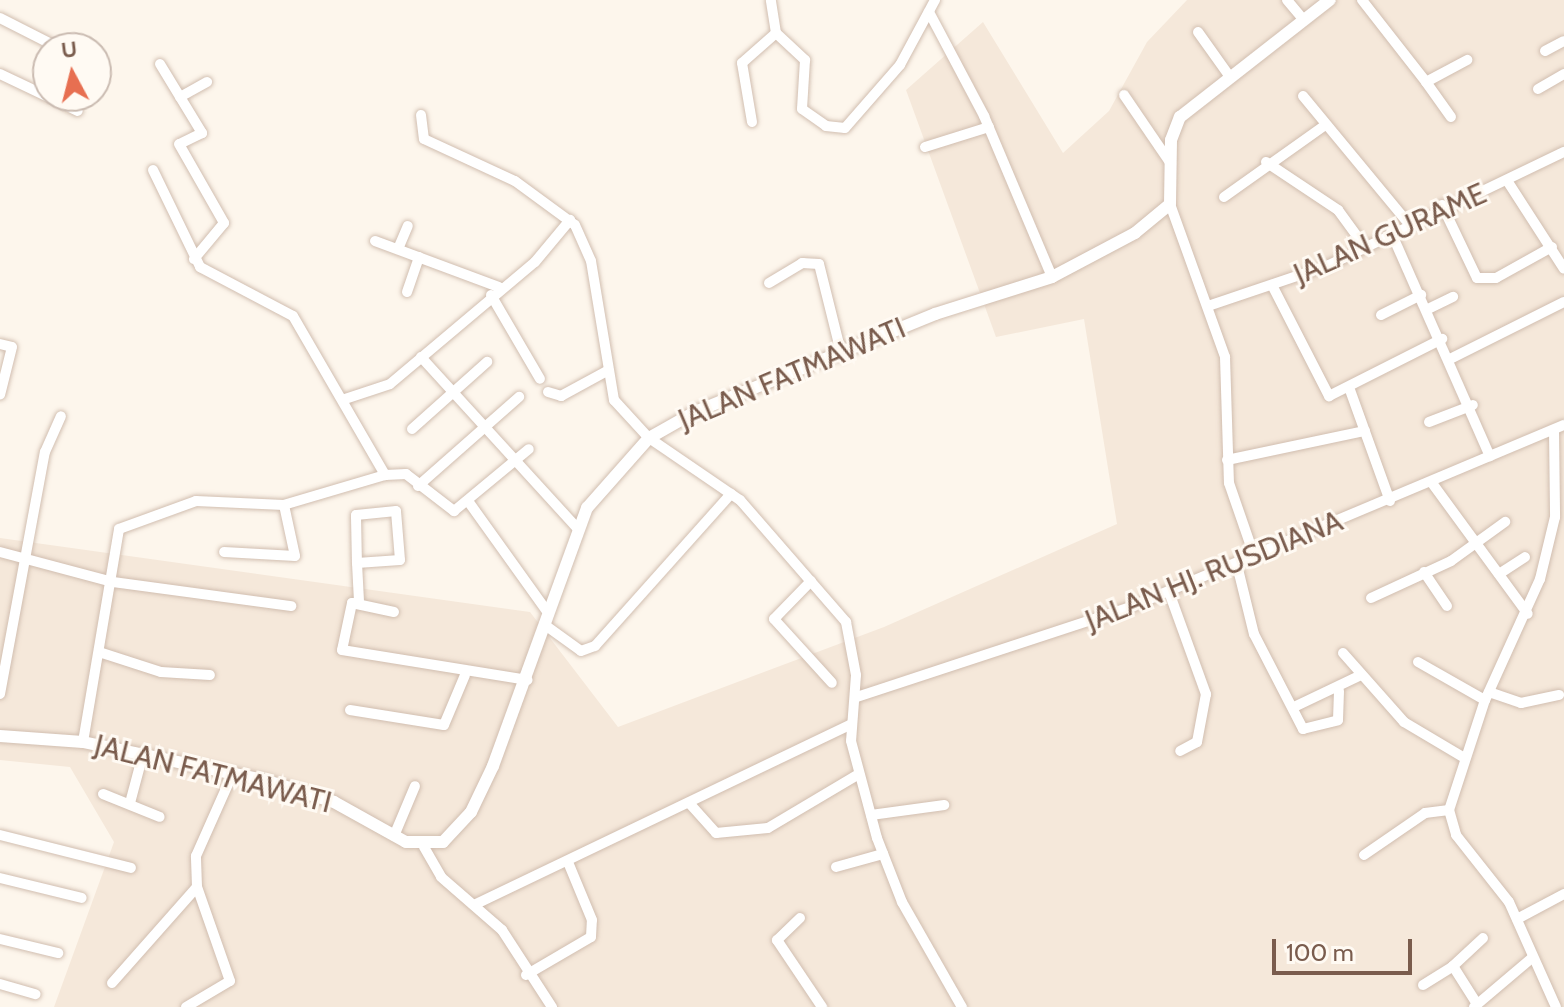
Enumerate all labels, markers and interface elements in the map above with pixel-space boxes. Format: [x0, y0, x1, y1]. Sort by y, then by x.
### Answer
north arrow [32, 32, 112, 112]
text: U [60, 35, 79, 64]
street label: JALAN GURAME [1288, 176, 1492, 292]
street label: JALAN FATMAWATI [673, 310, 911, 438]
street label: JALAN HJ. RUSDIANA [1080, 503, 1348, 639]
street label: JALAN FATMAWATI [91, 727, 335, 821]
scale bar [1276, 923, 1416, 973]
text: 100 m [1286, 938, 1354, 967]

